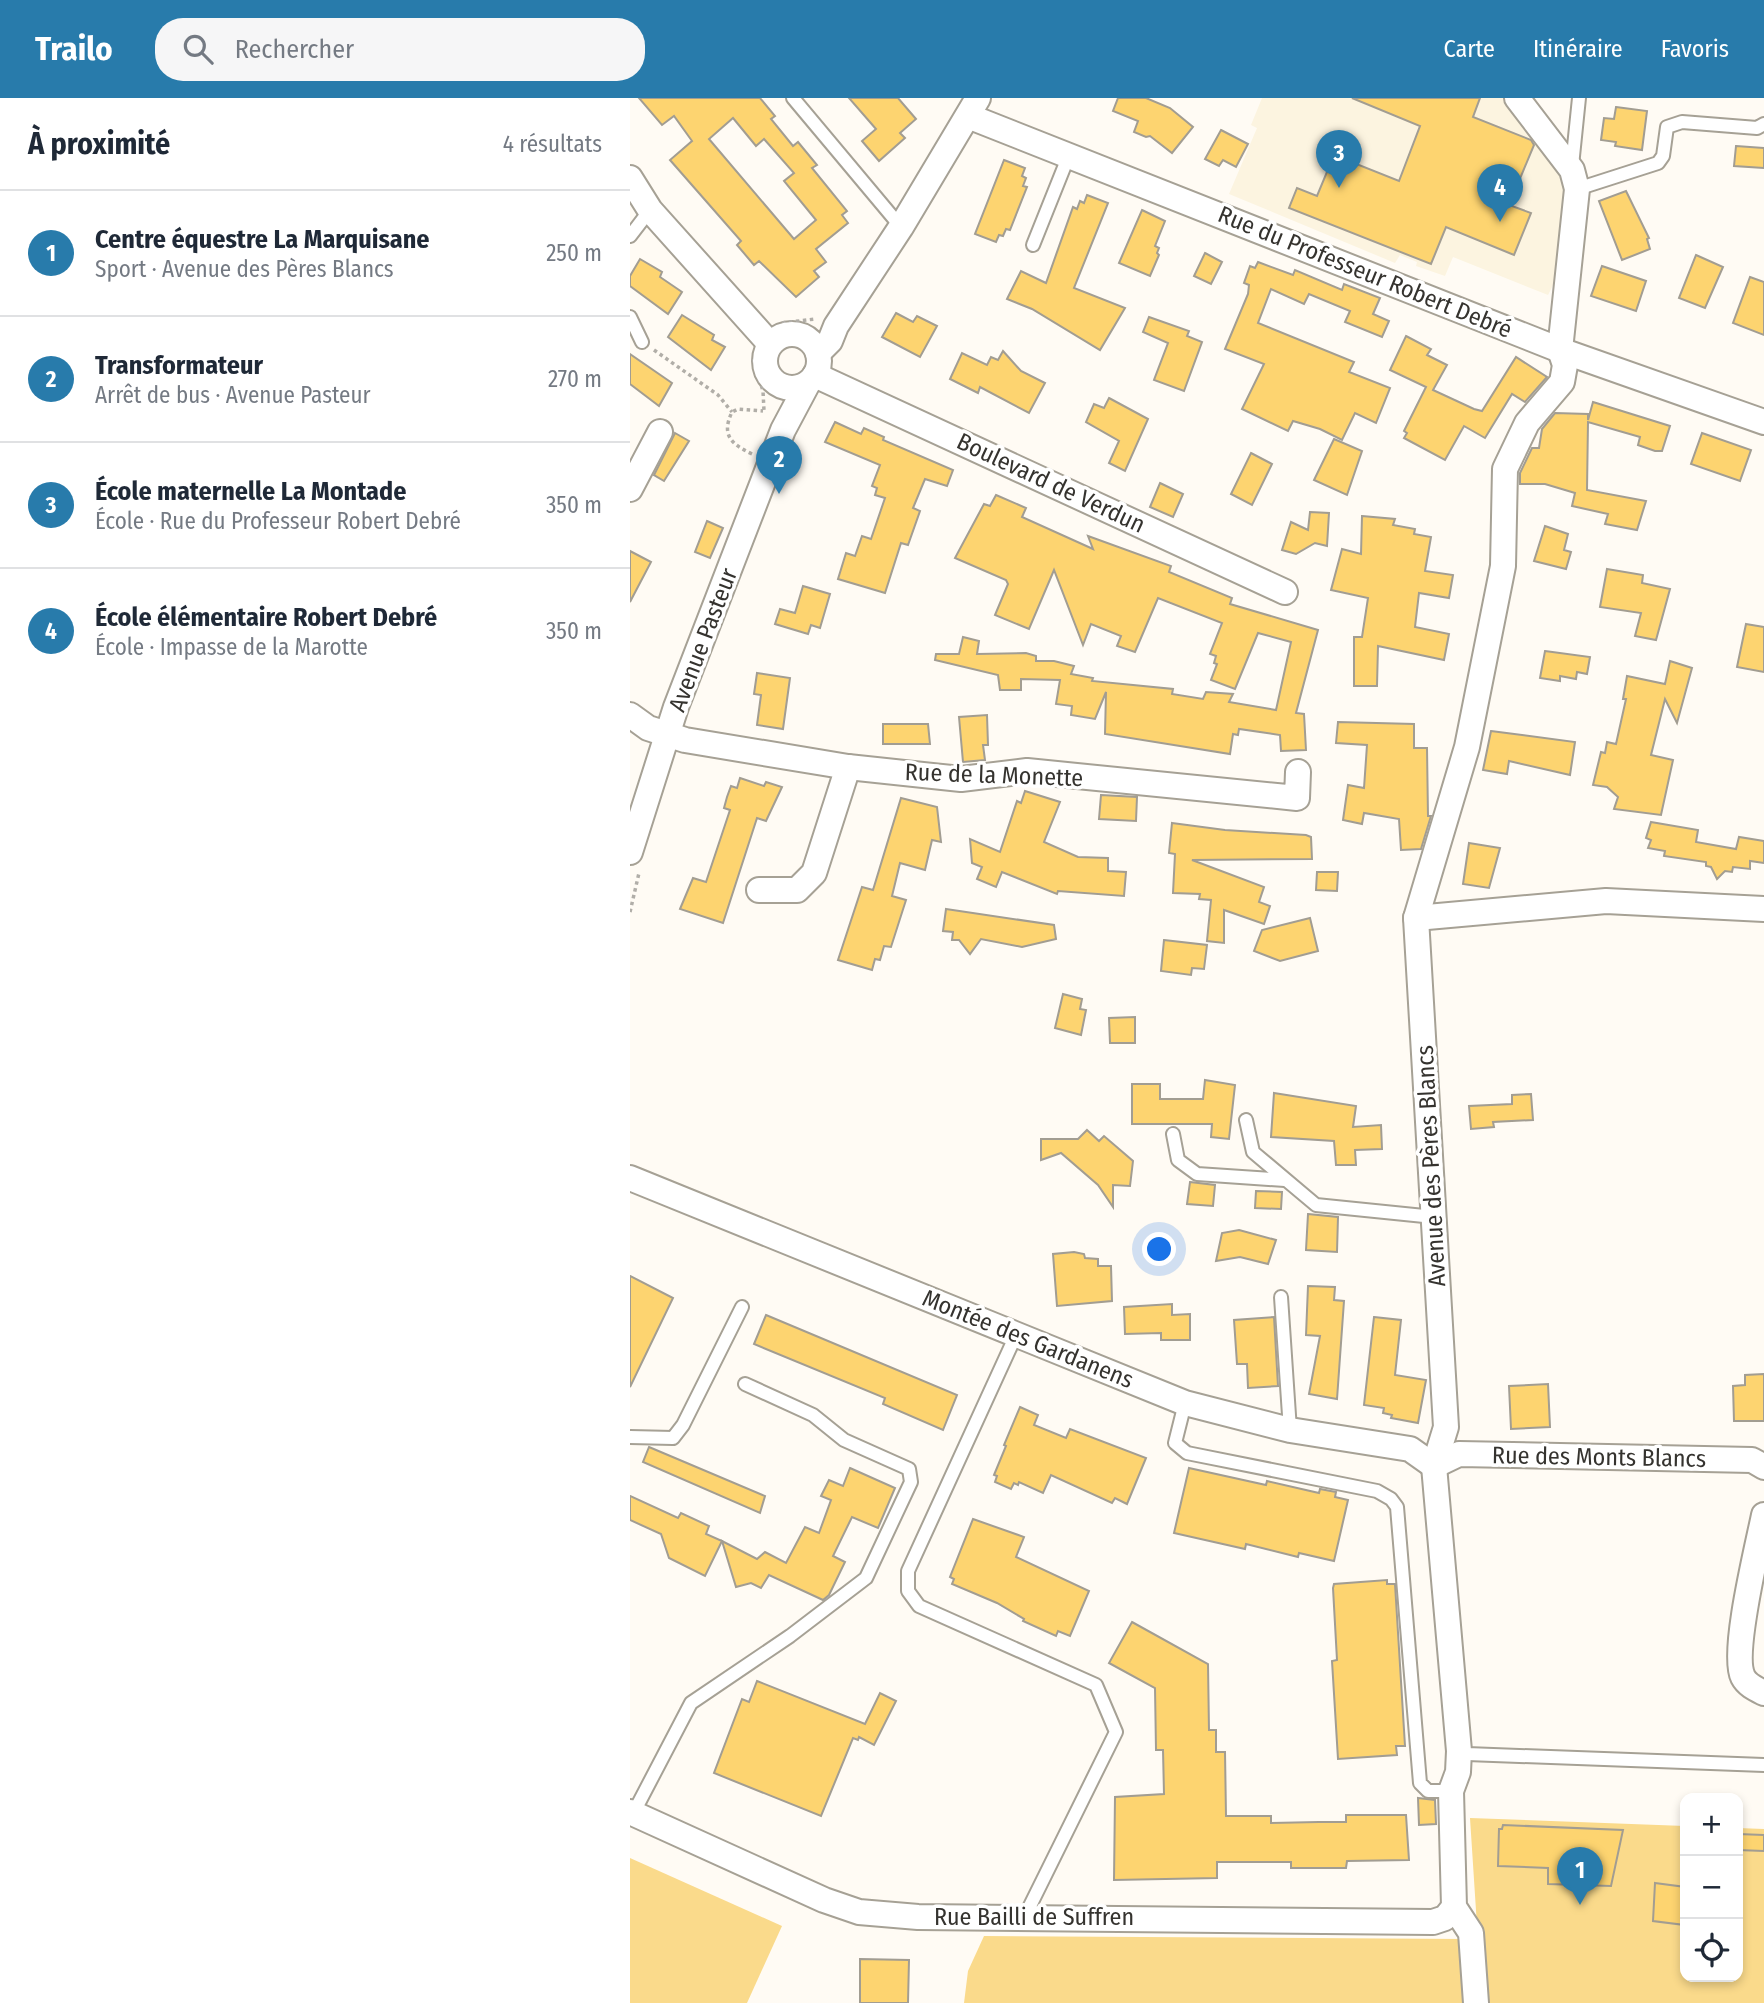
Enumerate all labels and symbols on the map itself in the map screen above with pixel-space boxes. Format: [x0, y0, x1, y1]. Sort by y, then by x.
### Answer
pin: 3 [1316, 130, 1362, 188]
pin: 4 [1477, 164, 1523, 222]
street label: Rue du Professeur Robert Debré [1214, 200, 1516, 344]
street label: Boulevard de Verdun [953, 427, 1149, 539]
pin: 2 [756, 436, 802, 494]
street label: Avenue Pasteur [663, 564, 743, 716]
street label: Rue de la Monette [904, 758, 1084, 792]
street label: Avenue des Pères Blancs [1411, 1045, 1451, 1287]
your location [1142, 1232, 1176, 1266]
street label: Montée des Gardanens [918, 1284, 1138, 1394]
street label: Rue des Monts Blancs [1492, 1441, 1706, 1473]
pin: 1 [1557, 1847, 1603, 1905]
street label: Rue Bailli de Suffren [934, 1903, 1134, 1931]

